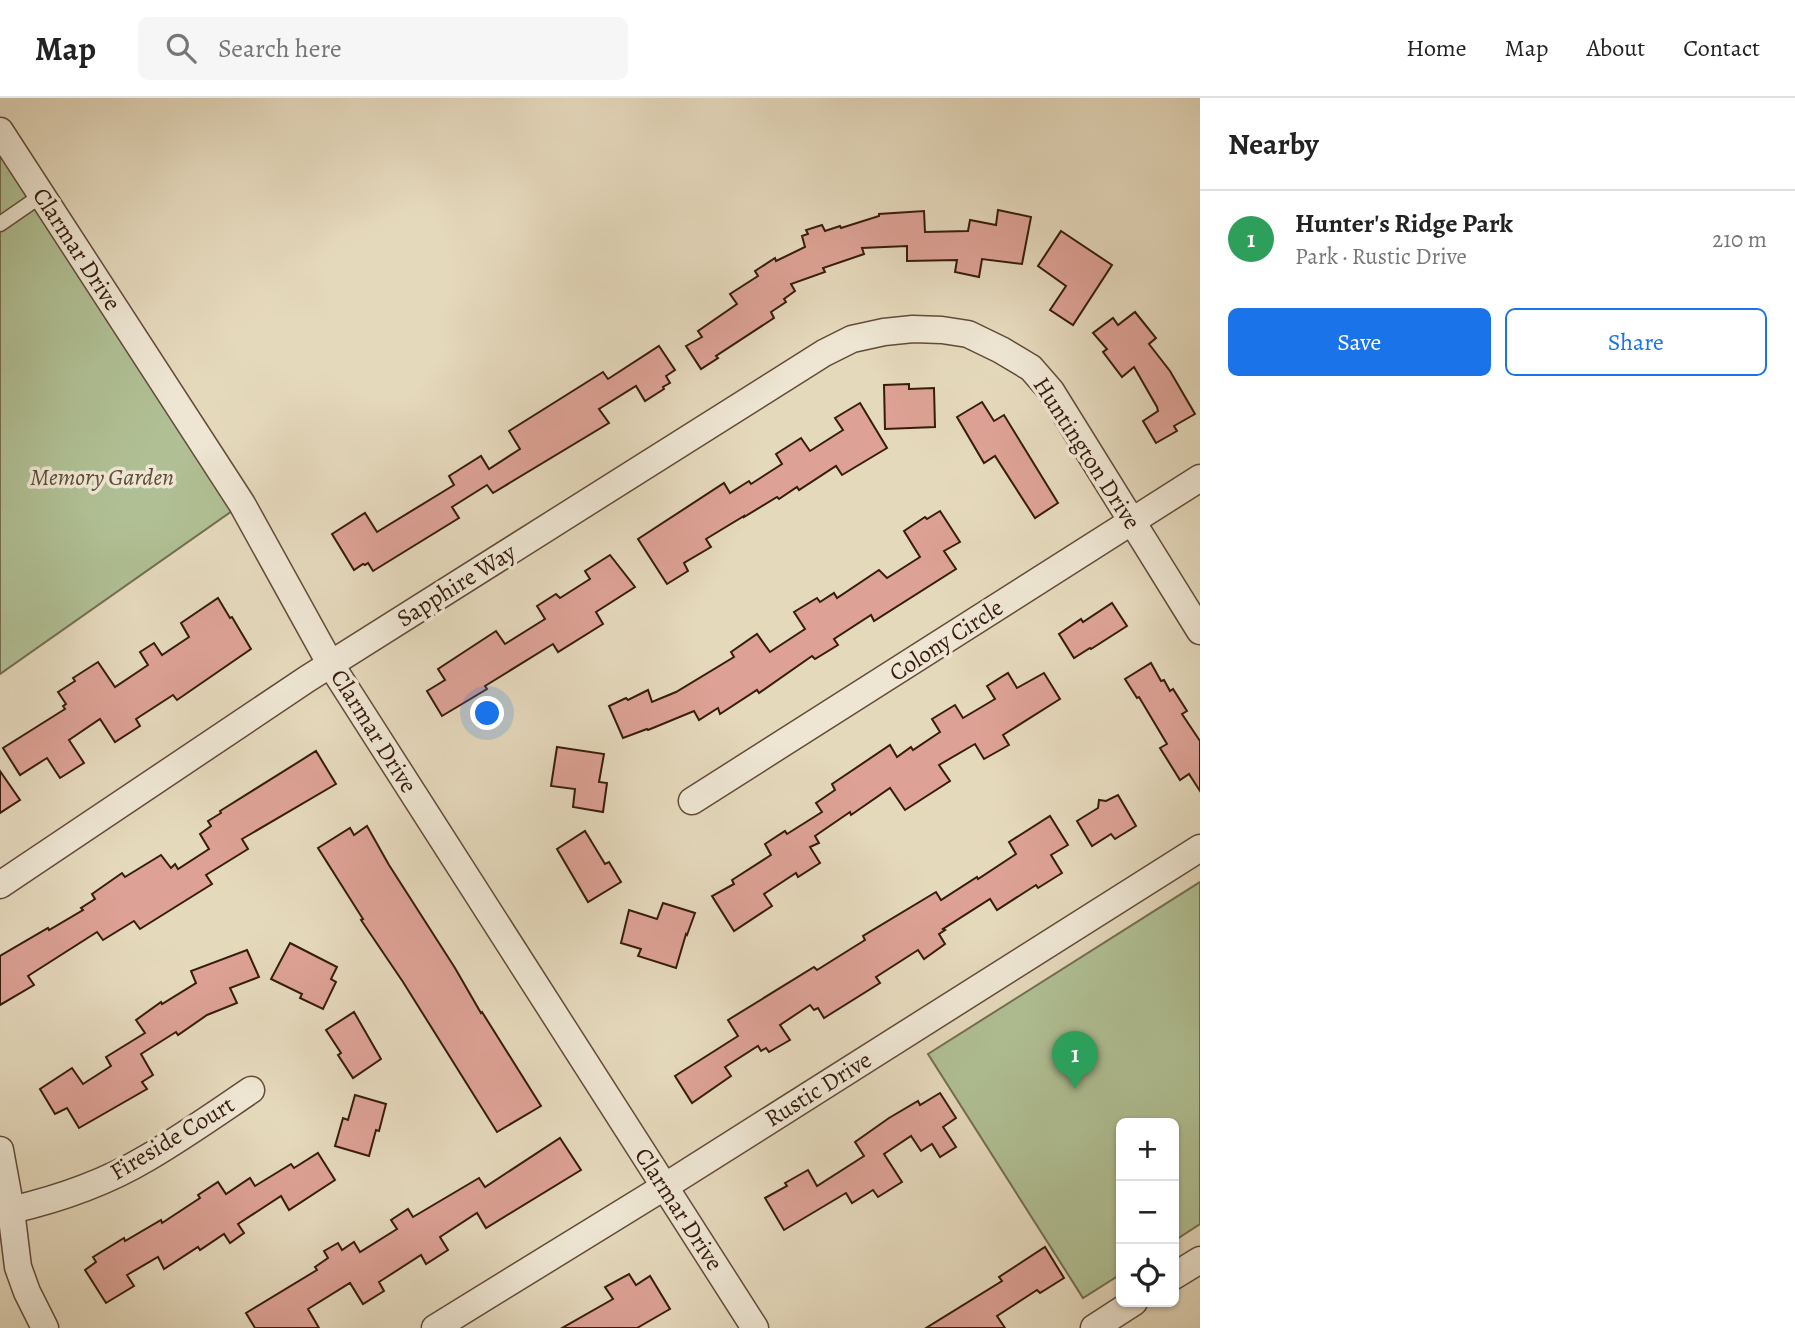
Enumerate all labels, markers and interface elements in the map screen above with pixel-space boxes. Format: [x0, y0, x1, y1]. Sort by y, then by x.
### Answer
search box [138, 17, 628, 80]
text: Map [35, 26, 96, 71]
icon: search [162, 29, 200, 67]
text: Search here [218, 31, 342, 66]
text: Home [1406, 32, 1467, 64]
text: Map [1505, 32, 1549, 64]
text: About [1587, 32, 1645, 64]
text: Contact [1683, 32, 1760, 64]
text: Nearby [1228, 124, 1319, 164]
street label: Clarmar Drive [25, 181, 129, 317]
text: Hunter's Ridge Park [1295, 206, 1513, 241]
text: 1 [1247, 224, 1255, 255]
text: 210 m [1712, 224, 1767, 255]
text: Park · Rustic Drive [1295, 241, 1467, 272]
button: Save [1228, 308, 1491, 376]
button: Share [1505, 308, 1767, 376]
street label: Huntington Drive [1026, 371, 1148, 535]
park label: Memory Garden [30, 461, 174, 493]
street label: Sapphire Way [390, 536, 522, 634]
street label: Colony Circle [883, 591, 1009, 689]
street label: Clarmar Drive [323, 663, 425, 799]
your location [470, 696, 504, 730]
pin: 1 [1052, 1031, 1098, 1089]
street label: Rustic Drive [759, 1044, 877, 1134]
street label: Fireside Court [104, 1088, 240, 1188]
map controls [1116, 1118, 1179, 1307]
button: + [1116, 1118, 1179, 1181]
street label: Clarmar Drive [627, 1141, 731, 1277]
button: − [1116, 1181, 1179, 1244]
button: locate [1116, 1244, 1179, 1307]

